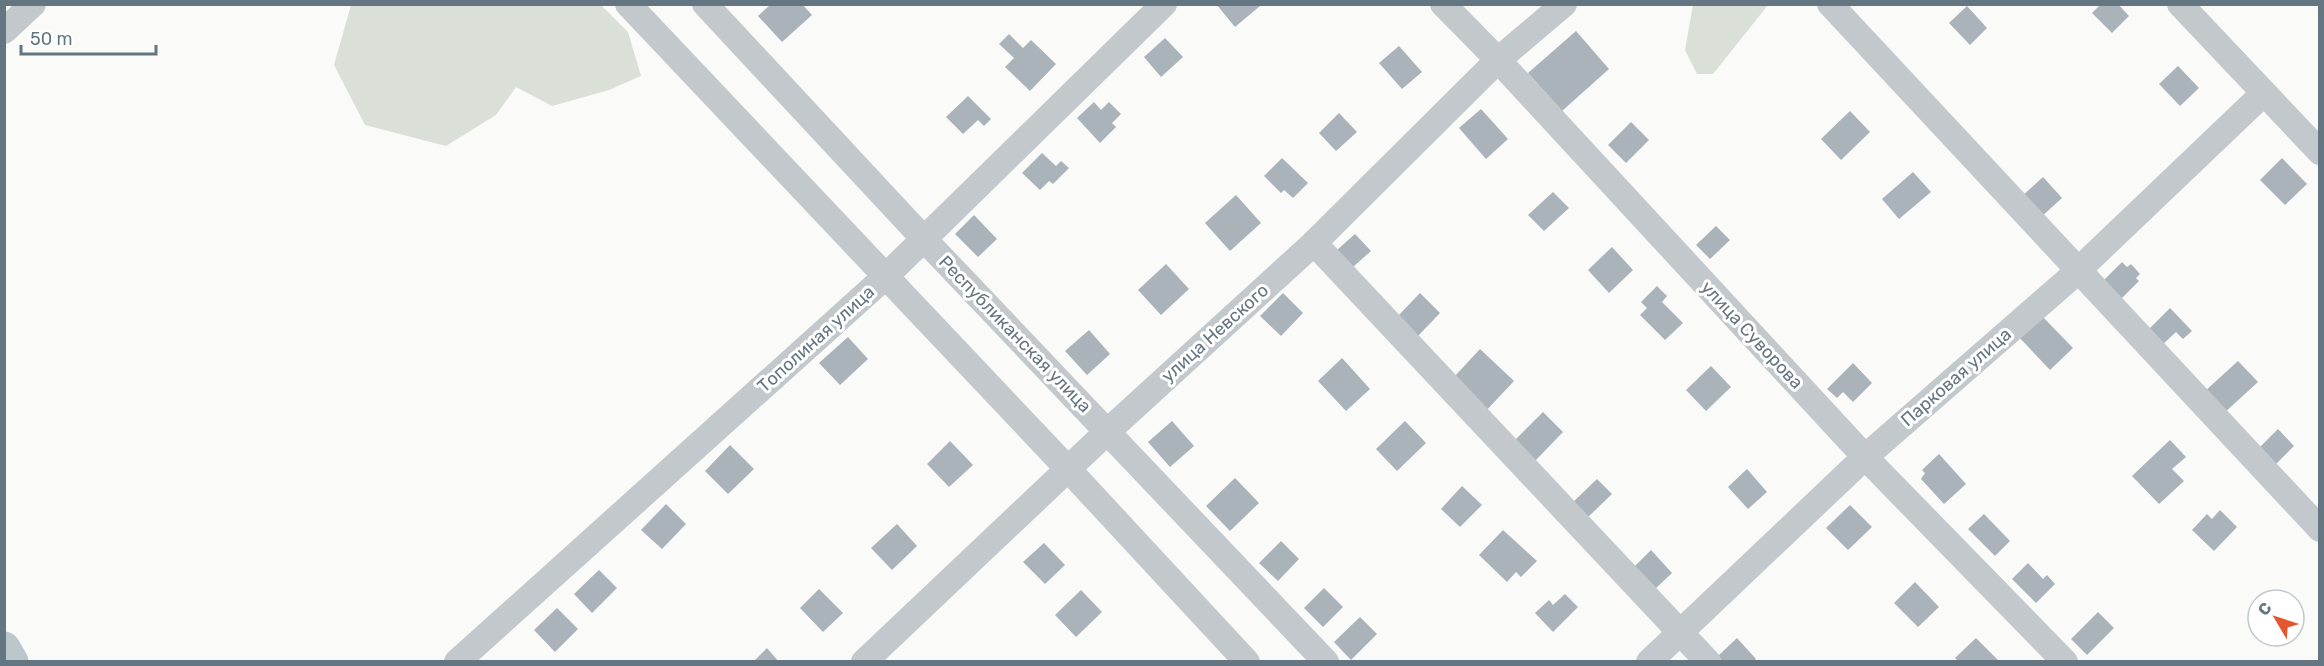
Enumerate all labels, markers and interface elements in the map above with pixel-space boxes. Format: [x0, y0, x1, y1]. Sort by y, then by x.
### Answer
scale bar [21, 18, 156, 56]
text: 50 m [30, 28, 73, 50]
street label: Республиканская улица [934, 251, 1096, 417]
street label: улица Суворова [1696, 276, 1808, 394]
street label: улица Невского [1157, 279, 1273, 387]
street label: Тополиная улица [753, 281, 879, 397]
street label: Парковая улица [1896, 323, 2016, 431]
north arrow [2246, 588, 2306, 648]
text: С [2254, 599, 2276, 619]

